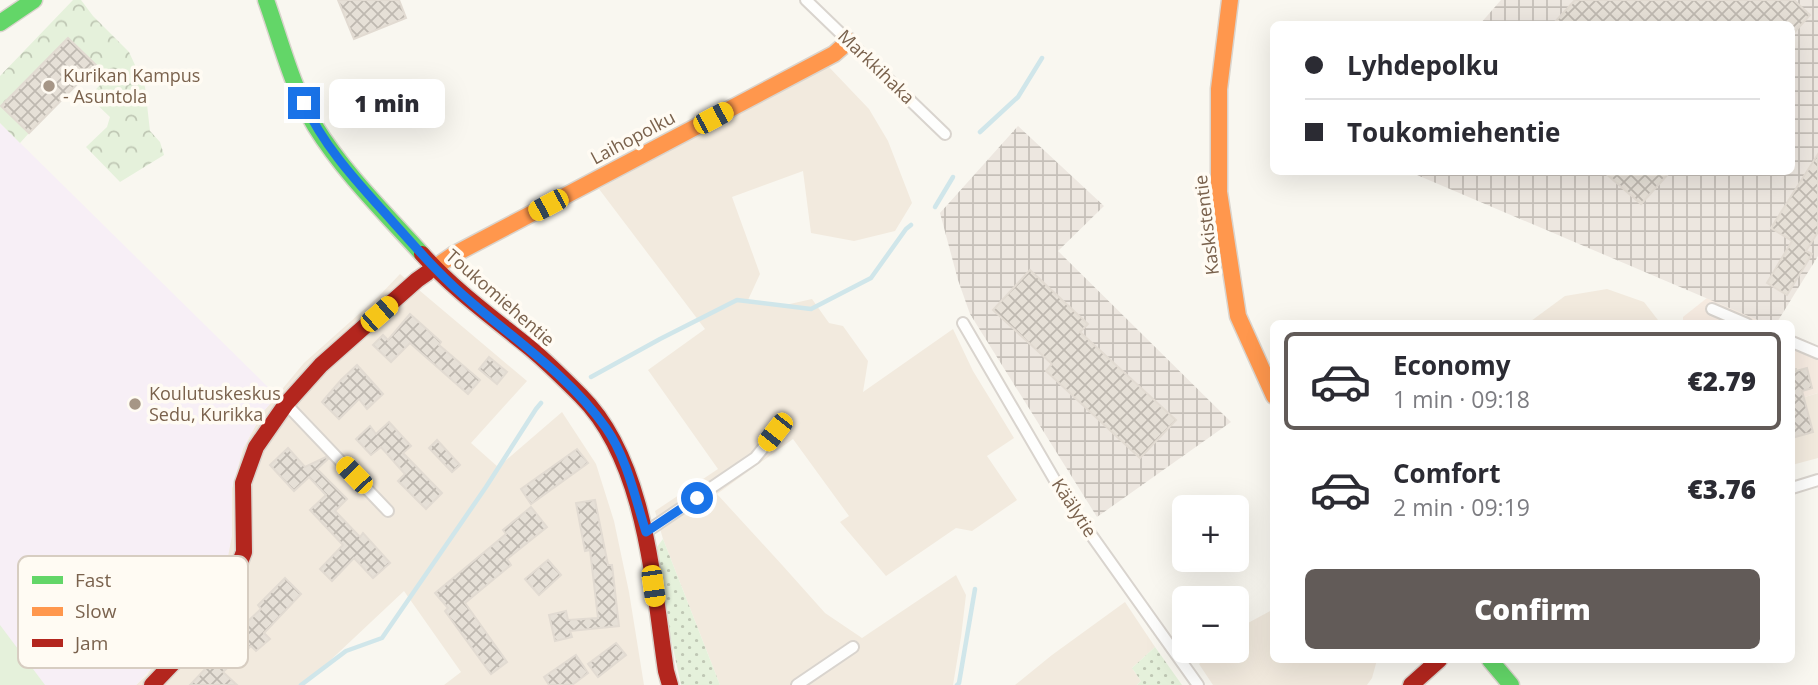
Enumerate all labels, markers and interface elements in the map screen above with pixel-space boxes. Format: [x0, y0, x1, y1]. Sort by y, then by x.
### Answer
street label: Markkihaka [833, 24, 920, 109]
text: Lyhdepolku [1347, 47, 1499, 83]
place label: Kurikan Kampus - Asuntola [63, 63, 200, 108]
marker: Kurikan Kampus - Asuntola [41, 78, 57, 94]
callout: 1 min [328, 78, 444, 128]
route end [288, 87, 320, 119]
text: 1 min [354, 87, 420, 119]
car [690, 99, 737, 137]
street label: Laihopolku [586, 105, 679, 169]
text: Toukomiehentie [1347, 114, 1560, 150]
street label: Kaskistentie [1188, 174, 1224, 277]
car [525, 186, 572, 224]
street label: Toukomiehentie [441, 243, 560, 351]
car [357, 292, 402, 336]
text: Economy [1393, 347, 1511, 383]
icon: car [1309, 350, 1372, 413]
text: €2.79 [1688, 363, 1756, 399]
place label: Koulutuskeskus Sedu, Kurikka [149, 381, 281, 426]
text: 1 min · 09:18 [1393, 383, 1530, 415]
marker: Koulutuskeskus Sedu, Kurikka [127, 396, 143, 412]
car [754, 409, 797, 455]
car [332, 453, 377, 497]
text: Comfort [1393, 455, 1500, 491]
icon: car [1309, 458, 1372, 521]
text: €3.76 [1688, 471, 1756, 507]
street label: Käälytie [1047, 473, 1103, 542]
route start [681, 482, 713, 514]
text: 2 min · 09:19 [1393, 491, 1530, 523]
map controls [1172, 495, 1249, 663]
button: + [1172, 495, 1249, 572]
legend [18, 556, 248, 668]
car [640, 564, 667, 608]
text: Fast [75, 567, 111, 593]
button: Confirm [1305, 569, 1760, 649]
button: − [1172, 586, 1249, 663]
text: Slow [75, 598, 117, 624]
text: Jam [73, 630, 108, 656]

